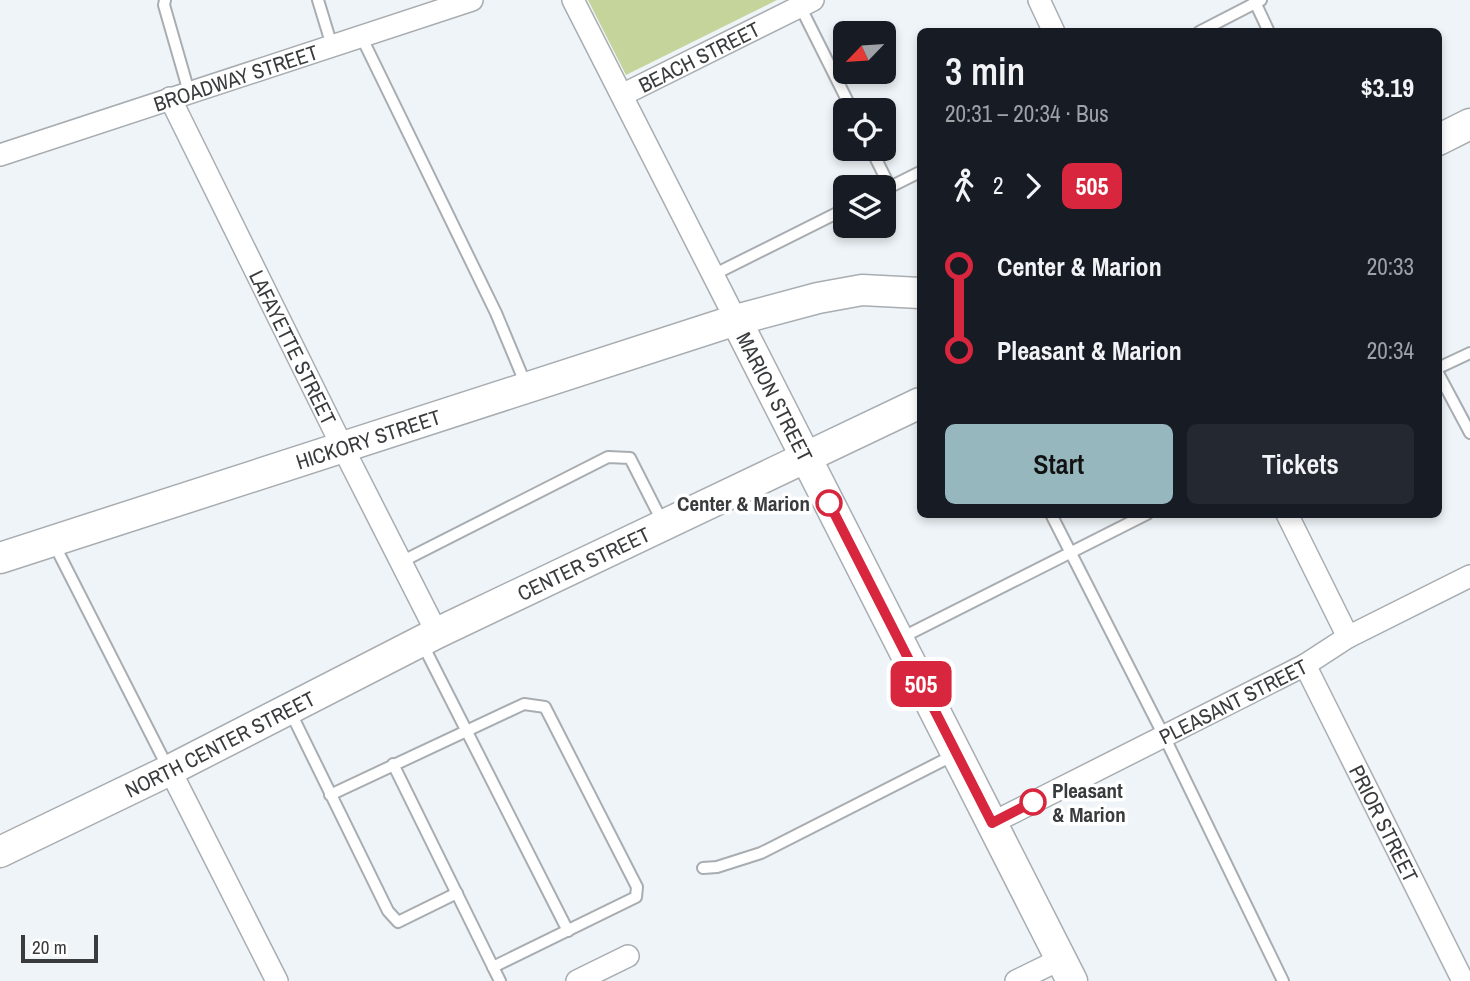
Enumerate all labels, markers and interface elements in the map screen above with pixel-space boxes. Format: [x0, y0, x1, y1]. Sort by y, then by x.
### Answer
street label: BEACH STREET [633, 14, 765, 99]
north arrow [833, 21, 896, 84]
map controls [833, 21, 896, 238]
street label: BROADWAY STREET [150, 37, 322, 118]
text: 3 min [945, 46, 1025, 97]
text: $3.19 [1361, 70, 1414, 105]
button: locate [833, 98, 896, 161]
text: 20:31 – 20:34 · Bus [945, 98, 1109, 129]
icon: walk [945, 167, 983, 205]
icon: forward [1014, 167, 1052, 205]
text: 2 [993, 170, 1004, 201]
text: 505 [1076, 170, 1108, 202]
button: layers [833, 175, 896, 238]
text: Center & Marion [997, 249, 1162, 284]
text: 20:33 [1367, 251, 1414, 282]
street label: LAFAYETTE STREET [243, 265, 344, 430]
street label: MARION STREET [730, 327, 820, 467]
text: Pleasant & Marion [997, 333, 1182, 368]
text: 20:34 [1367, 335, 1414, 366]
street label: HICKORY STREET [292, 402, 445, 476]
button: Start [945, 424, 1173, 504]
button: Tickets [1187, 424, 1414, 504]
place label: Center & Marion [677, 489, 810, 518]
marker: Center & Marion [816, 490, 842, 516]
street label: CENTER STREET [512, 519, 655, 607]
street label: PLEASANT STREET [1154, 652, 1313, 751]
line badge: 505 [881, 661, 961, 707]
text: 505 [905, 668, 937, 700]
street label: NORTH CENTER STREET [120, 683, 320, 804]
street label: PRIOR STREET [1343, 760, 1426, 887]
place label: Pleasant & Marion [1052, 776, 1126, 829]
marker: Pleasant & Marion [1020, 789, 1046, 815]
scale bar [21, 932, 98, 964]
text: 20 m [32, 934, 67, 960]

